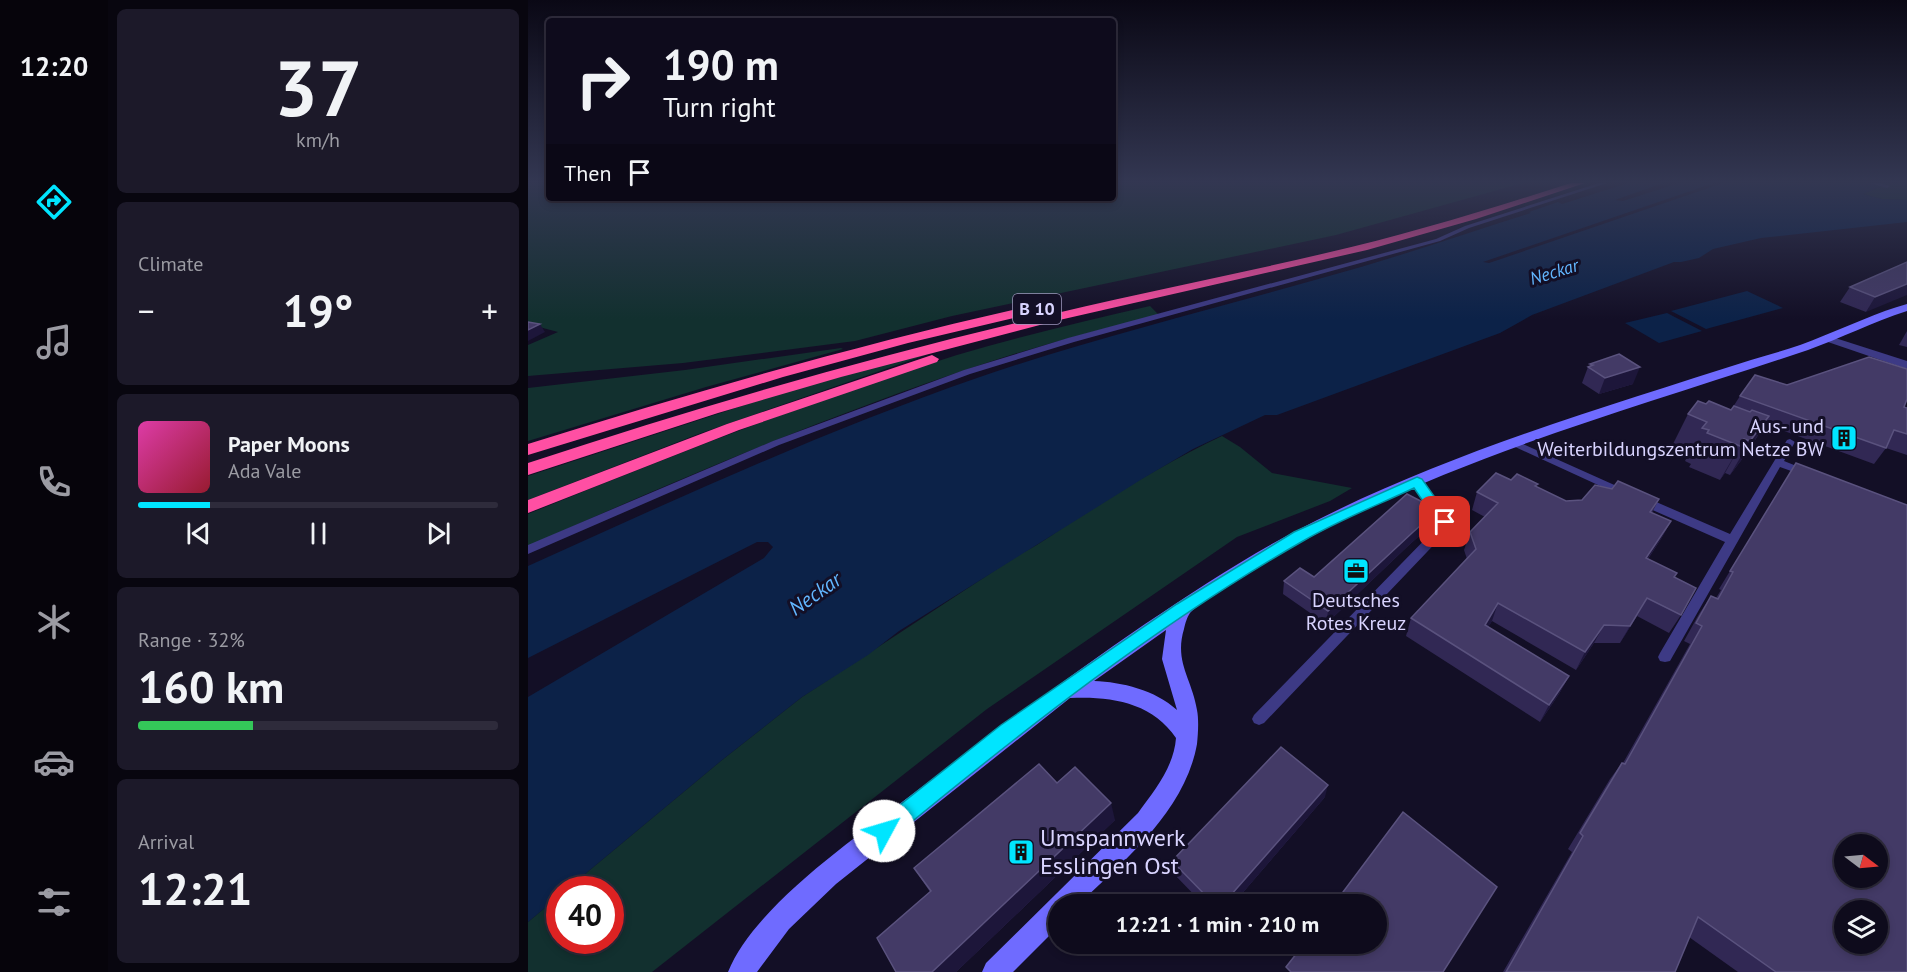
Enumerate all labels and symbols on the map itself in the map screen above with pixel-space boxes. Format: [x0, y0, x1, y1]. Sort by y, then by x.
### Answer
water label: Neckar [1527, 253, 1582, 290]
road number: B 10 [1013, 294, 1061, 324]
place label: Aus- und Weiterbildungszentrum Netze BW [1537, 413, 1824, 462]
building icon: Aus- und Weiterbildungszentrum Netze BW [1829, 423, 1859, 453]
pin [1419, 496, 1470, 547]
office icon: Deutsches Rotes Kreuz [1341, 556, 1371, 586]
water label: Neckar [783, 565, 848, 621]
place label: Deutsches Rotes Kreuz [1306, 587, 1406, 636]
position arrow [852, 799, 916, 863]
place label: Umspannwerk Esslingen Ost [1040, 822, 1186, 881]
north arrow [1834, 834, 1888, 888]
building icon: Umspannwerk Esslingen Ost [1006, 837, 1036, 867]
speed limit sign: 40 [546, 876, 624, 954]

